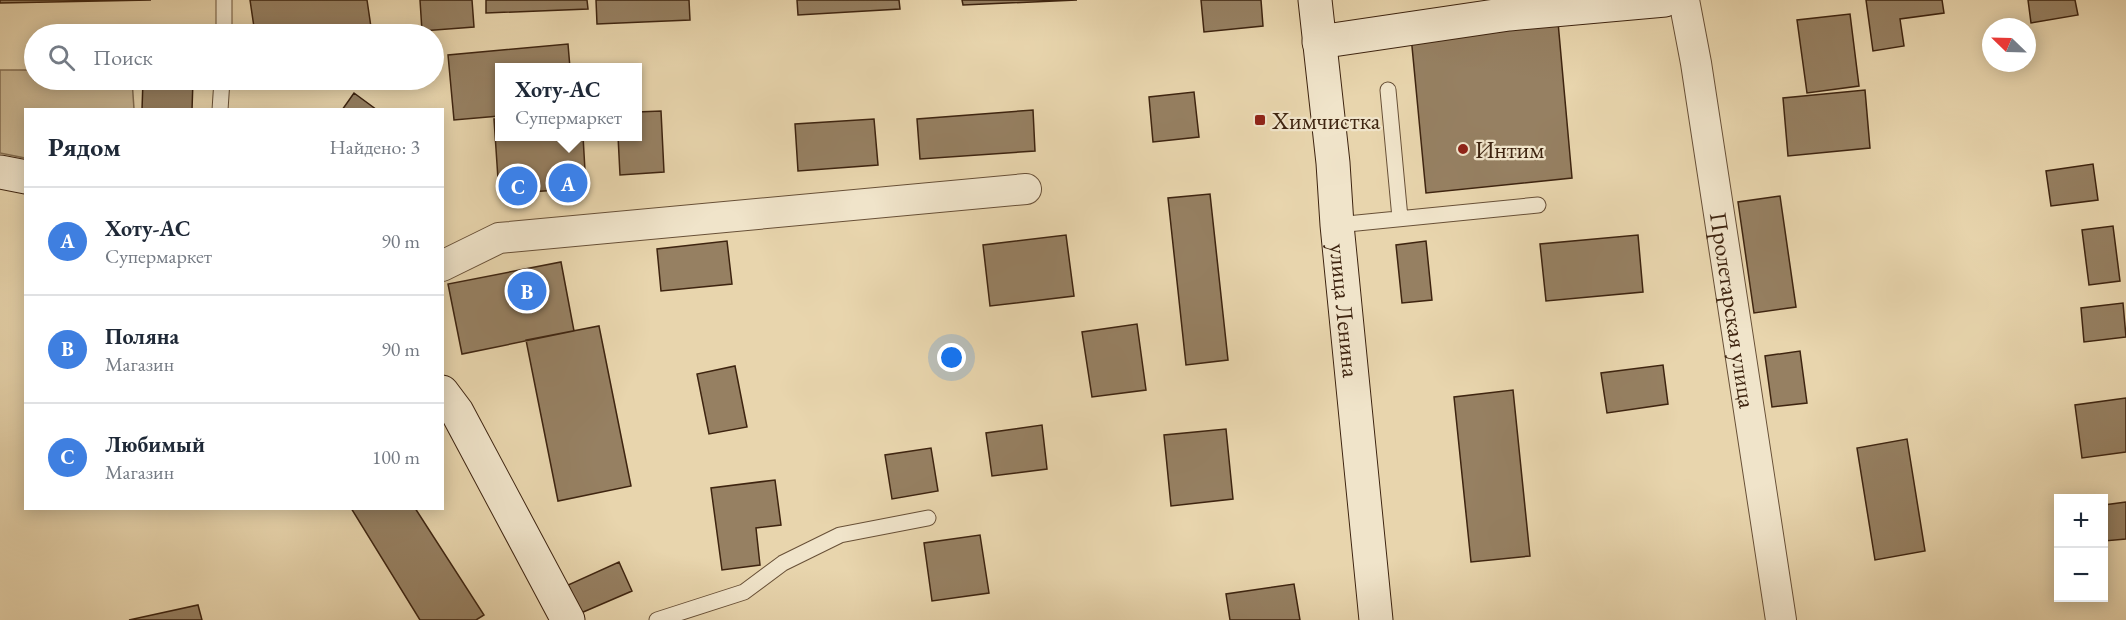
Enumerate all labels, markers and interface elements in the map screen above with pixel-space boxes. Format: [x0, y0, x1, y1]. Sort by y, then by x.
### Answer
north arrow [1982, 18, 2036, 72]
search box [24, 24, 444, 90]
icon: search [45, 41, 78, 74]
text: Поиск [93, 43, 153, 72]
popup [495, 63, 642, 141]
text: Хоту-АС [515, 75, 601, 104]
text: Супермаркет [515, 104, 622, 130]
place label: Химчистка [1271, 105, 1381, 136]
marker: Химчистка [1253, 113, 1267, 127]
text: Рядом [48, 130, 121, 164]
text: Найдено: 3 [329, 134, 420, 160]
place label: Интим [1475, 134, 1544, 165]
marker: Интим [1456, 142, 1470, 156]
pin: A [548, 160, 588, 206]
pin: C [498, 164, 538, 208]
street label: Пролетарская улица [1703, 210, 1764, 411]
text: Хоту-АС [105, 214, 191, 243]
text: A [60, 228, 75, 254]
text: 90 m [381, 228, 420, 254]
street label: улица Ленина [1323, 242, 1368, 379]
text: Супермаркет [105, 243, 212, 269]
pin: B [508, 268, 546, 314]
text: Поляна [105, 322, 179, 351]
text: B [61, 336, 74, 362]
text: 90 m [381, 336, 420, 362]
your location [937, 343, 966, 372]
text: Магазин [105, 351, 174, 377]
text: Любимый [105, 430, 205, 459]
text: C [60, 444, 75, 470]
text: 100 m [372, 444, 420, 470]
text: Магазин [105, 459, 174, 485]
map controls [2054, 494, 2108, 602]
button: + [2054, 494, 2108, 548]
button: − [2054, 548, 2108, 602]

